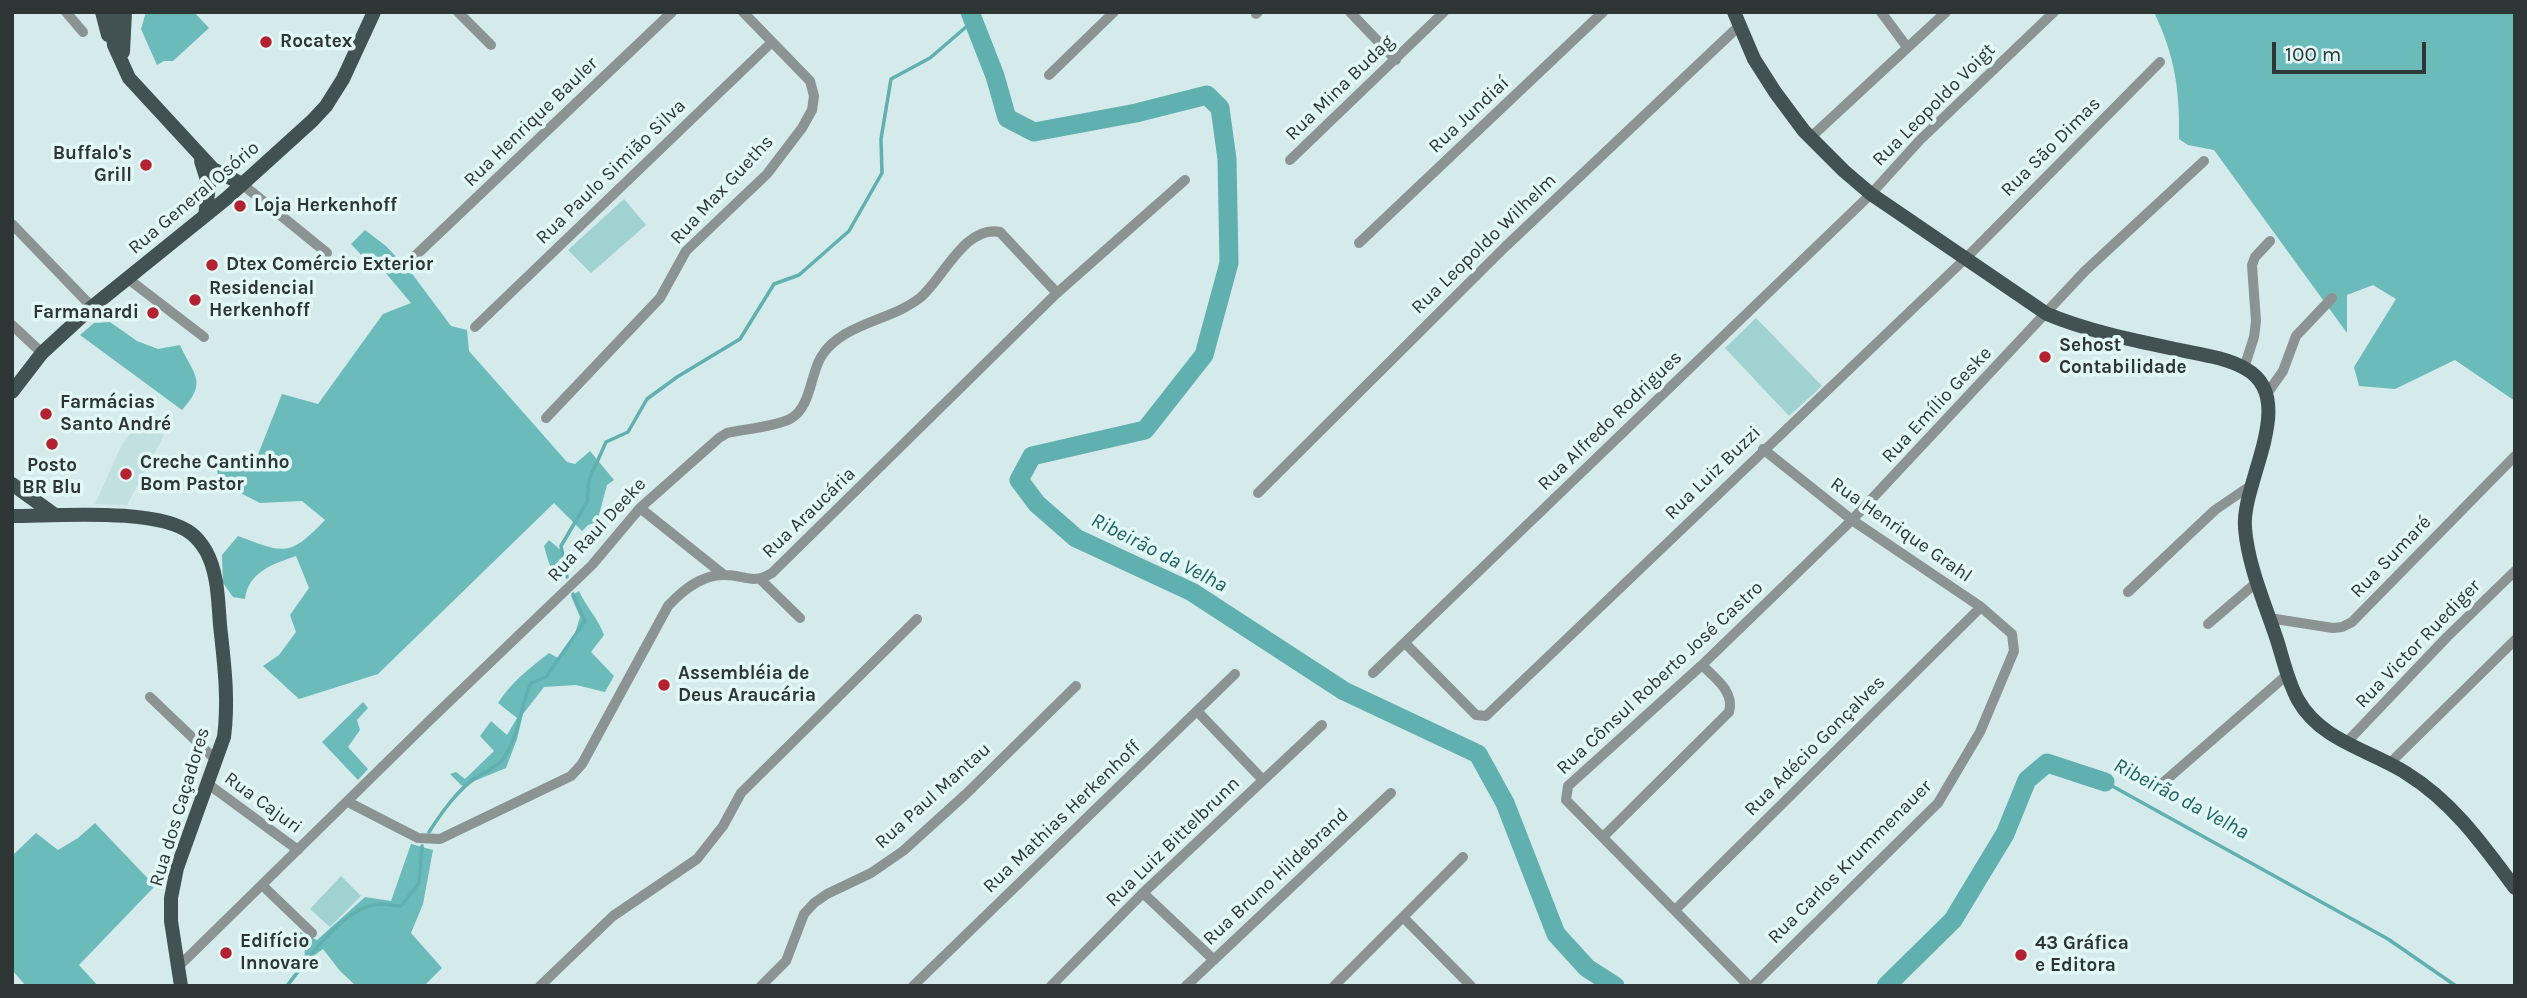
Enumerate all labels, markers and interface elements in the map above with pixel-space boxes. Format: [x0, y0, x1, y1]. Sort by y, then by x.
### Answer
scale bar [2275, 28, 2429, 72]
street label: Rua Mina Budag [1281, 30, 1399, 146]
place label: Rocatex [280, 31, 352, 53]
marker: Rocatex [258, 34, 274, 50]
street label: Rua Leopoldo Voigt [1868, 39, 2000, 171]
text: 100 m [2285, 42, 2342, 66]
street label: Rua Henrique Bauler [459, 52, 603, 192]
street label: Rua Jundiaí [1424, 72, 1514, 158]
street label: Rua São Dimas [1996, 92, 2106, 202]
street label: Rua Paulo Simião Silva [531, 95, 691, 249]
street label: Rua Max Gueths [666, 131, 778, 249]
street label: Rua General Osório [124, 137, 264, 259]
place label: Buffalo's Grill [53, 143, 132, 187]
marker: Buffalo's Grill [138, 157, 154, 173]
street label: Rua Leopoldo Wilhelm [1407, 169, 1561, 319]
place label: Loja Herkenhoff [254, 195, 397, 217]
marker: Loja Herkenhoff [232, 198, 248, 214]
place label: Dtex Comércio Exterior [226, 254, 433, 276]
marker: Dtex Comércio Exterior [204, 257, 220, 273]
place label: Residencial Herkenhoff [209, 278, 314, 322]
marker: Residencial Herkenhoff [187, 292, 203, 308]
place label: Farmanardi [33, 302, 139, 324]
marker: Farmanardi [145, 305, 161, 321]
place label: Sehost Contabilidade [2059, 335, 2187, 379]
street label: Rua Emílio Geske [1877, 342, 1997, 468]
street label: Rua Alfredo Rodrigues [1533, 346, 1687, 496]
marker: Sehost Contabilidade [2037, 349, 2053, 365]
place label: Farmácias Santo André [60, 392, 171, 436]
marker: Farmácias Santo André [38, 406, 54, 422]
street label: Rua Luiz Buzzi [1660, 421, 1766, 525]
marker: Posto BR Blu [44, 436, 60, 452]
place label: Creche Cantinho Bom Pastor [140, 452, 289, 496]
place label: Posto BR Blu [22, 455, 82, 499]
street label: Rua Araucária [758, 463, 860, 563]
marker: Creche Cantinho Bom Pastor [118, 466, 134, 482]
street label: Rua Raul Deeke [543, 473, 651, 587]
street label: Rua Henrique Grahl [1826, 473, 1976, 587]
water label: Ribeirão da Velha [1087, 508, 1231, 598]
street label: Rua Sumaré [2346, 511, 2436, 603]
street label: Rua Victor Ruediger [2351, 575, 2485, 713]
street label: Rua Cônsul Roberto José Castro [1552, 576, 1768, 780]
place label: Assembléia de Deus Araucária [678, 663, 816, 707]
street label: Rua Adécio Gonçalves [1740, 671, 1890, 821]
marker: Assembléia de Deus Araucária [656, 677, 672, 693]
street label: Rua dos Caçadores [145, 725, 215, 889]
street label: Rua Mathias Herkenhoff [979, 736, 1145, 898]
street label: Rua Paul Mantau [871, 738, 995, 854]
water label: Ribeirão da Velha [2109, 753, 2253, 845]
street label: Rua Cajuri [220, 767, 306, 839]
street label: Rua Luiz Bittelbrunn [1101, 772, 1245, 912]
street label: Rua Carlos Krummenauer [1763, 775, 1937, 949]
street label: Rua Bruno Hildebrand [1199, 804, 1353, 950]
place label: Edifício Innovare [240, 931, 319, 975]
place label: 43 Gráfica e Editora [2035, 933, 2129, 977]
marker: Edifício Innovare [218, 945, 234, 961]
marker: 43 Gráfica e Editora [2013, 947, 2029, 963]

